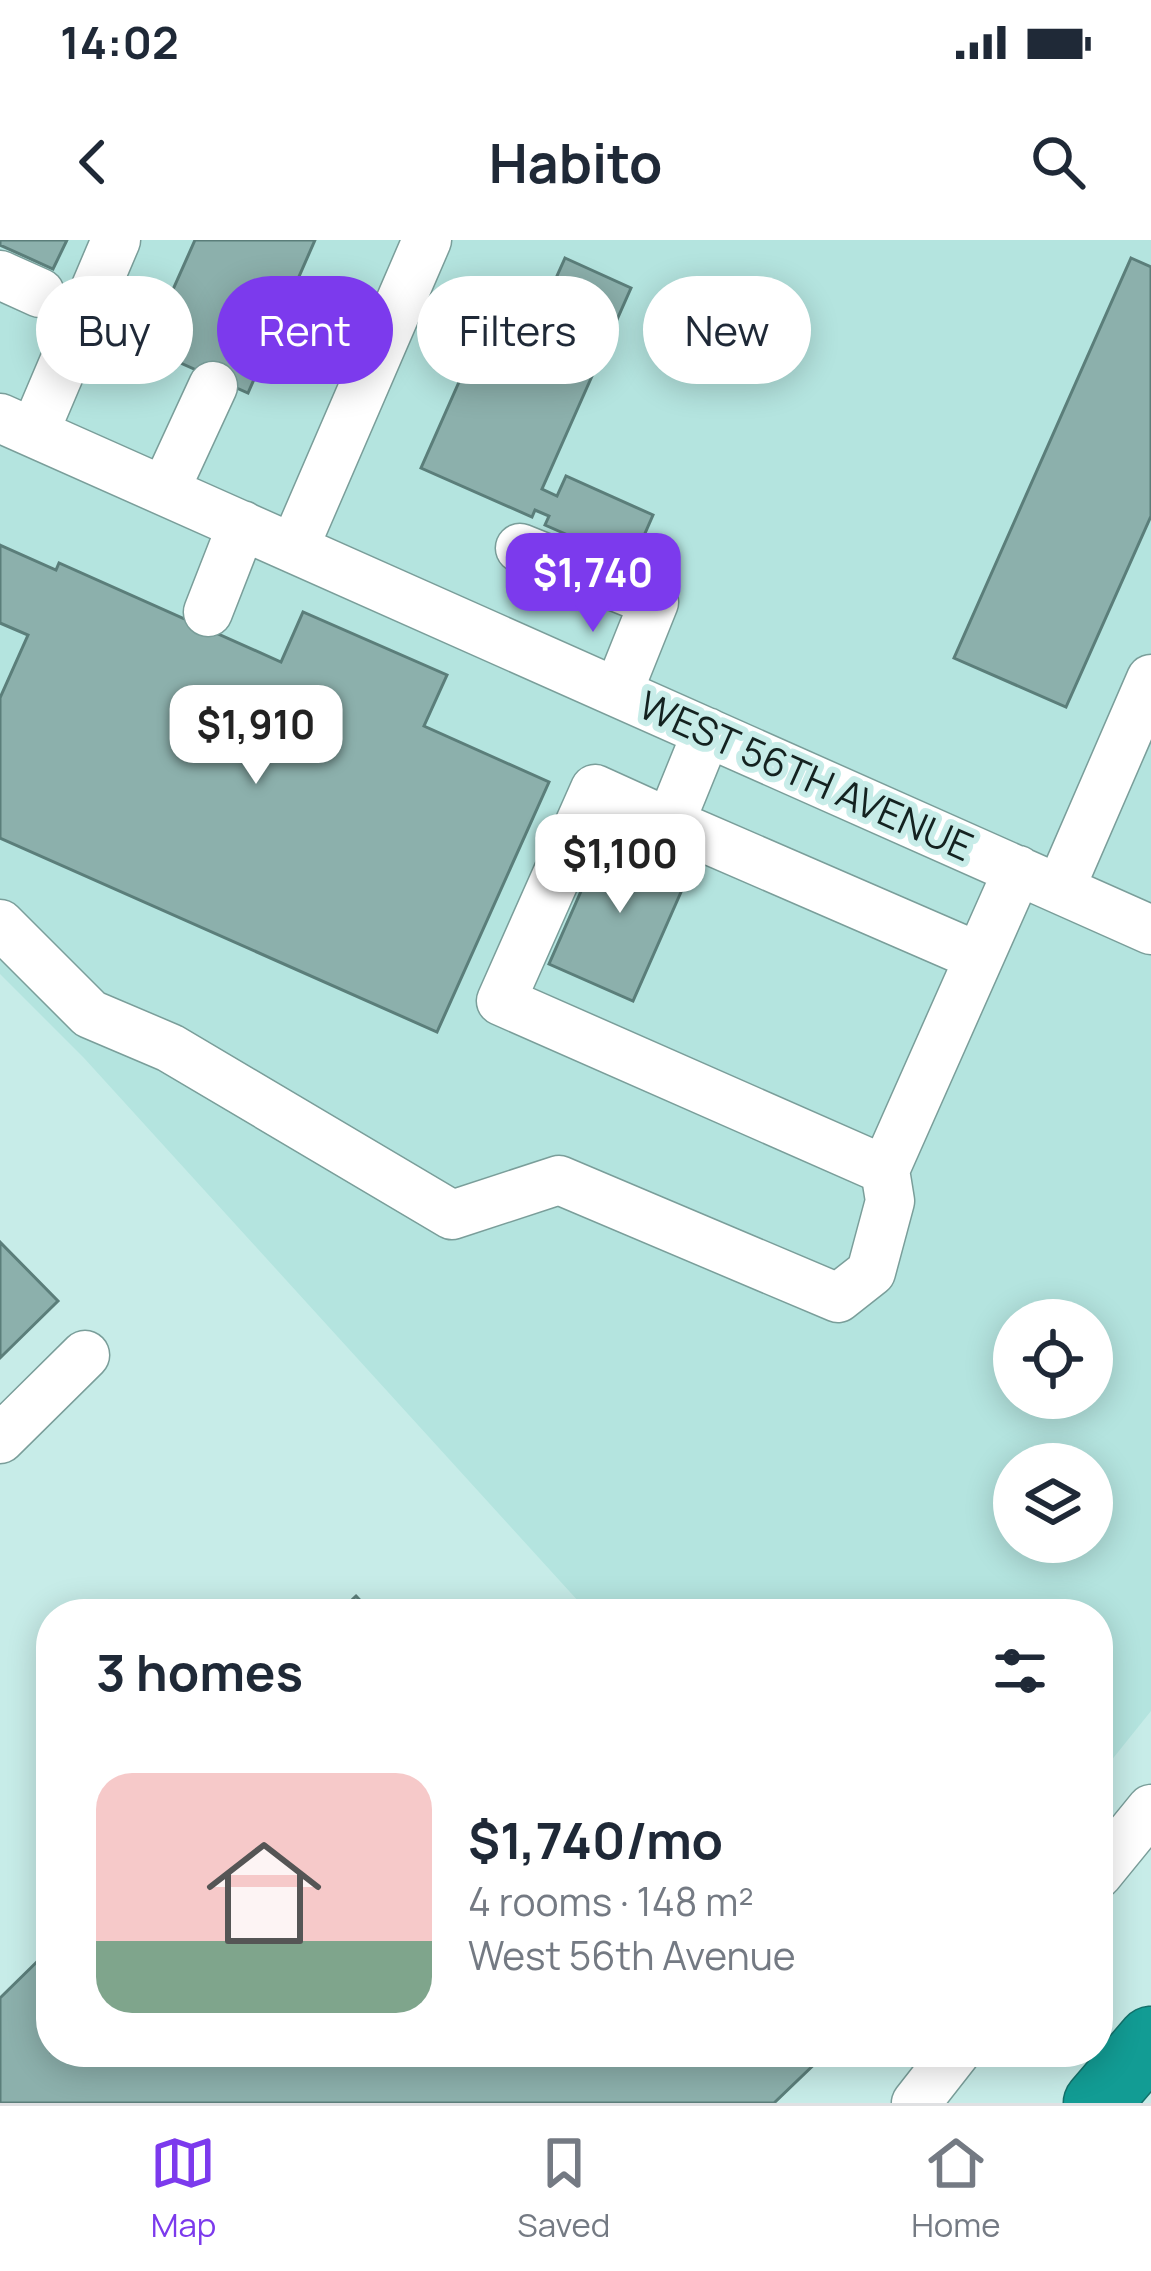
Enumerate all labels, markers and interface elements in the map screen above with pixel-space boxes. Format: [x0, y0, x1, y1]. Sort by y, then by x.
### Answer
text: 14:02 [60, 11, 179, 73]
text: Habito [489, 125, 662, 199]
icon: back [60, 129, 126, 195]
icon: search [1025, 129, 1091, 195]
chip: Buy [36, 276, 193, 384]
chip: Rent [217, 276, 393, 384]
chip: Filters [417, 276, 619, 384]
chip: New [643, 276, 811, 384]
pin: $1,740 [495, 533, 691, 635]
text: $1,740 [533, 545, 653, 599]
street label: WEST 56TH AVENUE [631, 677, 982, 873]
pin: $1,910 [158, 685, 354, 787]
text: $1,910 [197, 697, 315, 751]
pin: $1,100 [522, 814, 718, 916]
text: $1,100 [562, 826, 678, 880]
map controls [993, 1299, 1113, 1563]
button: locate [993, 1299, 1113, 1419]
button: layers [993, 1443, 1113, 1563]
text: 3 homes [96, 1637, 303, 1706]
icon: filters [987, 1638, 1053, 1704]
text: $1,740/mo [468, 1805, 723, 1874]
icon: home [192, 1821, 336, 1965]
text: 4 rooms · 148 m² [468, 1874, 754, 1928]
text: West 56th Avenue [468, 1928, 796, 1982]
tab: Map [150, 2130, 216, 2247]
tab: Saved [517, 2130, 610, 2247]
tab: Home [911, 2130, 1001, 2247]

